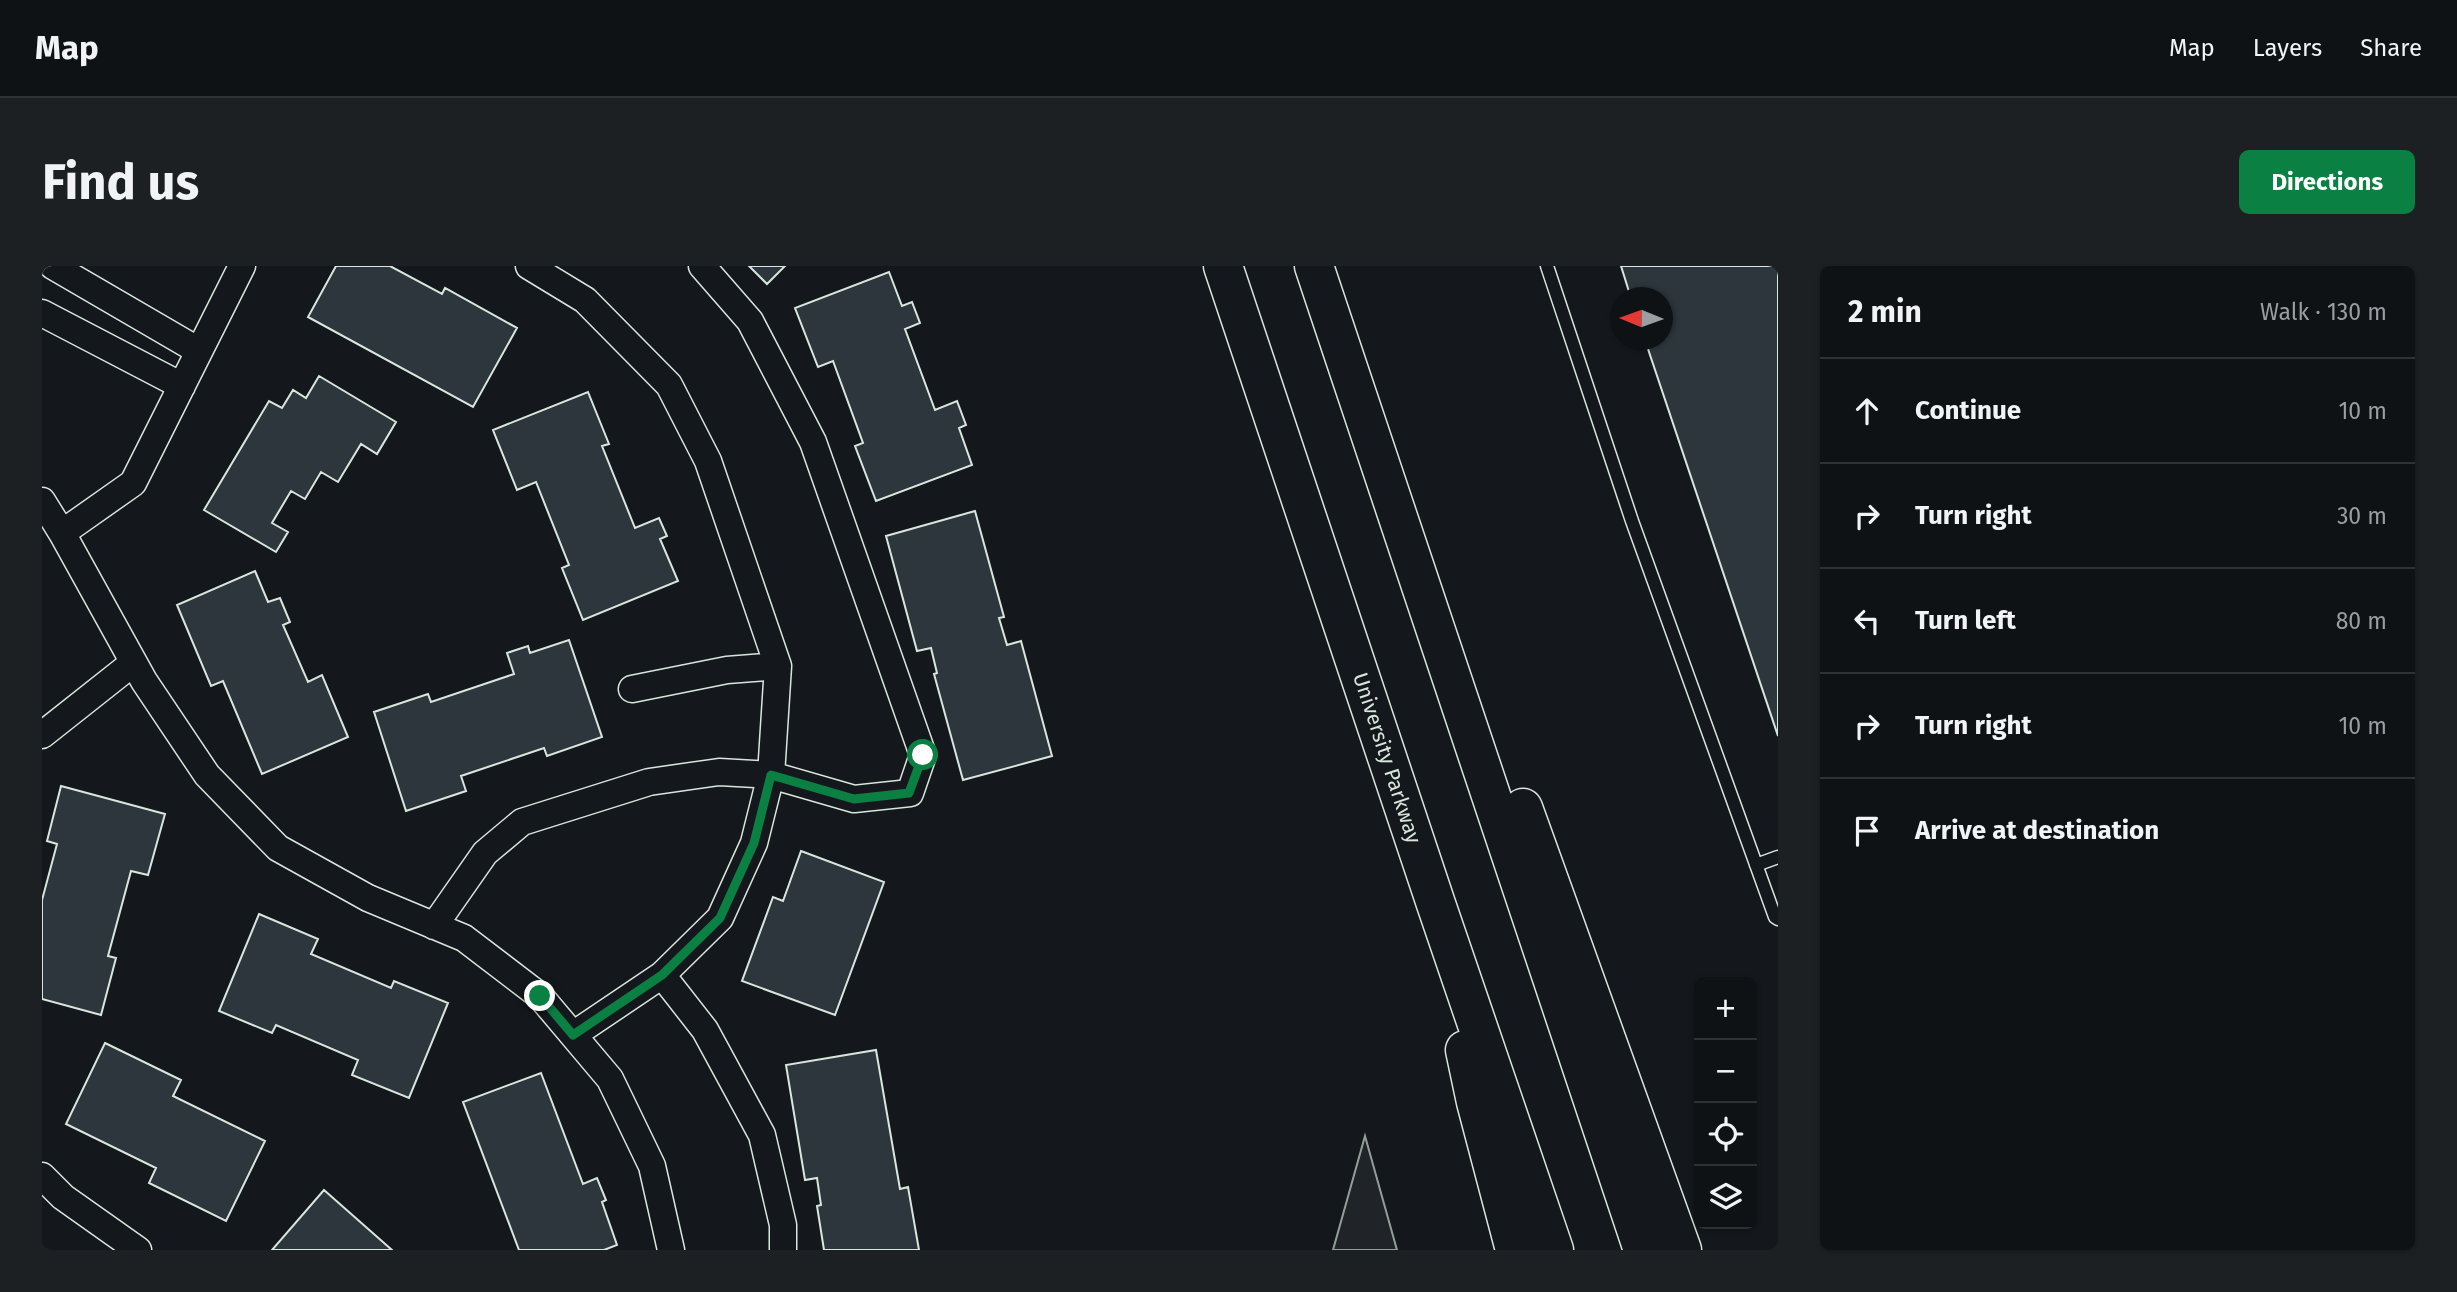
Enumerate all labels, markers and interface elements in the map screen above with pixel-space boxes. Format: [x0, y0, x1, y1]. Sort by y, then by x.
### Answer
text: Map [35, 28, 99, 68]
text: Map [2169, 34, 2215, 62]
text: Layers [2253, 34, 2322, 62]
text: Share [2360, 34, 2422, 62]
button: Directions [2239, 150, 2415, 214]
text: Find us [42, 153, 199, 212]
north arrow [1610, 287, 1673, 350]
text: 2 min [1848, 294, 1922, 330]
text: Walk · 130 m [2260, 298, 2387, 326]
icon: ahead [1848, 392, 1886, 430]
text: Continue [1915, 395, 2021, 426]
text: 10 m [2338, 397, 2387, 425]
icon: right [1848, 497, 1886, 535]
text: Turn right [1915, 500, 2032, 531]
text: 30 m [2337, 502, 2387, 530]
icon: left [1848, 602, 1886, 640]
text: Turn left [1915, 605, 2016, 636]
text: 80 m [2336, 607, 2387, 635]
street label: University Parkway [1347, 669, 1427, 847]
icon: right [1848, 707, 1886, 745]
text: Turn right [1915, 710, 2032, 741]
text: 10 m [2338, 712, 2387, 740]
route start [907, 739, 938, 770]
icon: arrive [1848, 812, 1886, 850]
text: Arrive at destination [1915, 815, 2159, 846]
map controls [1694, 977, 1757, 1229]
button: + [1694, 977, 1757, 1040]
route end [524, 980, 555, 1011]
button: − [1694, 1040, 1757, 1103]
button: locate [1694, 1103, 1757, 1166]
button: layers [1694, 1166, 1757, 1229]

